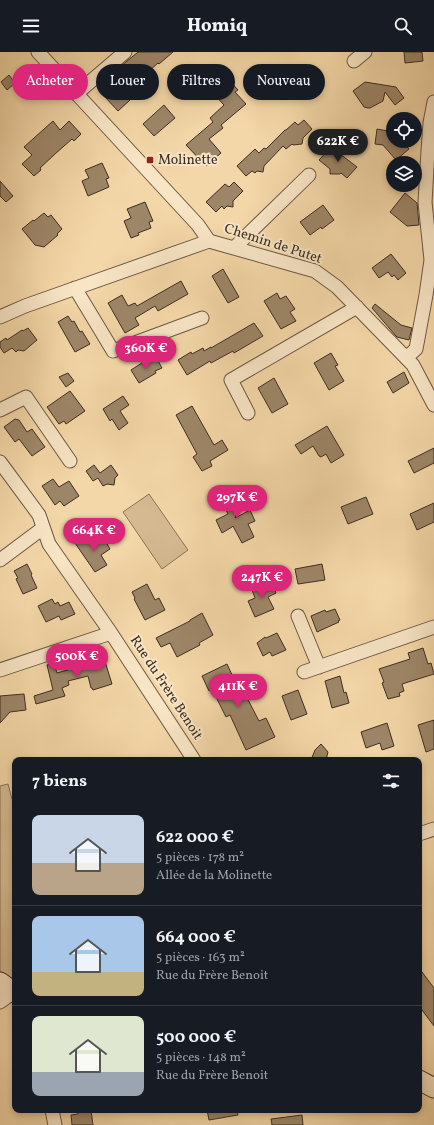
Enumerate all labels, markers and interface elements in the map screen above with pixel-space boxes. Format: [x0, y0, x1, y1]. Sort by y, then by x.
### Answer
text: Homiq [187, 14, 247, 39]
icon: menu [20, 15, 42, 37]
icon: search [392, 15, 414, 37]
chip: Acheter [12, 64, 88, 100]
chip: Louer [96, 64, 159, 100]
chip: Filtres [167, 64, 235, 100]
chip: Nouveau [243, 64, 325, 100]
map controls [386, 112, 422, 192]
button: locate [386, 112, 422, 148]
pin: 622K € [305, 129, 371, 163]
text: 622K € [317, 133, 359, 151]
place label: Molinette [158, 151, 218, 170]
marker: Molinette [145, 155, 155, 165]
button: layers [386, 156, 422, 192]
street label: Chemin de Putet [222, 219, 324, 269]
pin: 360K € [113, 336, 179, 370]
text: 360K € [124, 340, 168, 358]
pin: 297K € [204, 485, 270, 519]
text: 297K € [216, 489, 258, 507]
pin: 664K € [61, 518, 127, 552]
text: 664K € [72, 522, 116, 540]
pin: 247K € [229, 565, 295, 599]
text: 247K € [241, 569, 283, 587]
street label: Rue du Frère Benoit [125, 632, 207, 744]
pin: 500K € [44, 644, 110, 678]
text: 500K € [55, 648, 99, 666]
pin: 411K € [205, 674, 271, 708]
text: 411K € [218, 678, 258, 696]
text: 7 biens [32, 770, 87, 793]
icon: filters [380, 770, 402, 792]
text: 622 000 € [156, 826, 234, 849]
icon: home [64, 831, 112, 879]
text: 5 pièces · 178 m² [156, 849, 244, 867]
text: Allée de la Molinette [156, 867, 272, 885]
text: 664 000 € [156, 926, 236, 949]
icon: home [64, 932, 112, 980]
text: 5 pièces · 163 m² [156, 949, 245, 967]
text: Rue du Frère Benoit [156, 967, 268, 985]
text: 500 000 € [156, 1026, 236, 1049]
icon: home [64, 1032, 112, 1080]
text: 5 pièces · 148 m² [156, 1049, 246, 1067]
text: Rue du Frère Benoit [156, 1067, 268, 1085]

